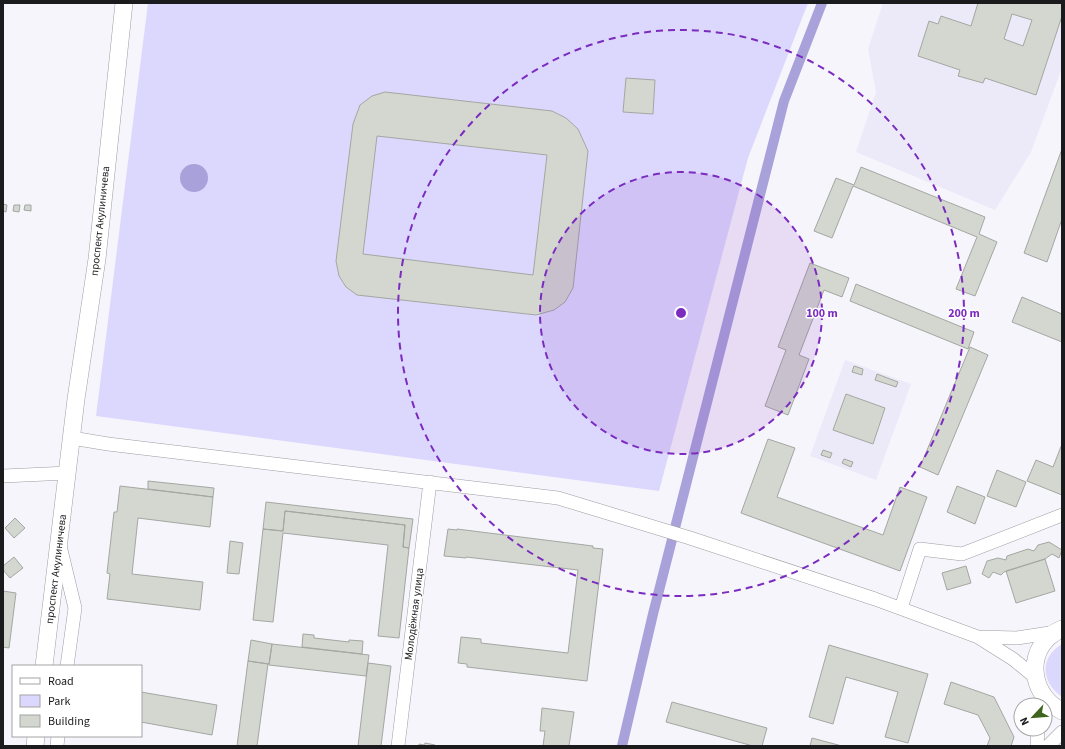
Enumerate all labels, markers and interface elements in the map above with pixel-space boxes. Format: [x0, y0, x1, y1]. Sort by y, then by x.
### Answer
street label: проспект Акулиничева [87, 165, 113, 277]
text: 100 m [806, 305, 838, 322]
text: 200 m [948, 305, 980, 322]
centre of rings [674, 306, 688, 320]
street label: проспект Акулиничева [42, 513, 70, 625]
street label: Молодёжная улица [401, 567, 427, 661]
legend [12, 665, 142, 737]
text: Road [48, 673, 74, 690]
text: Park [48, 693, 70, 710]
north arrow [1013, 697, 1053, 737]
text: Building [48, 713, 90, 730]
text: N [1016, 715, 1033, 728]

